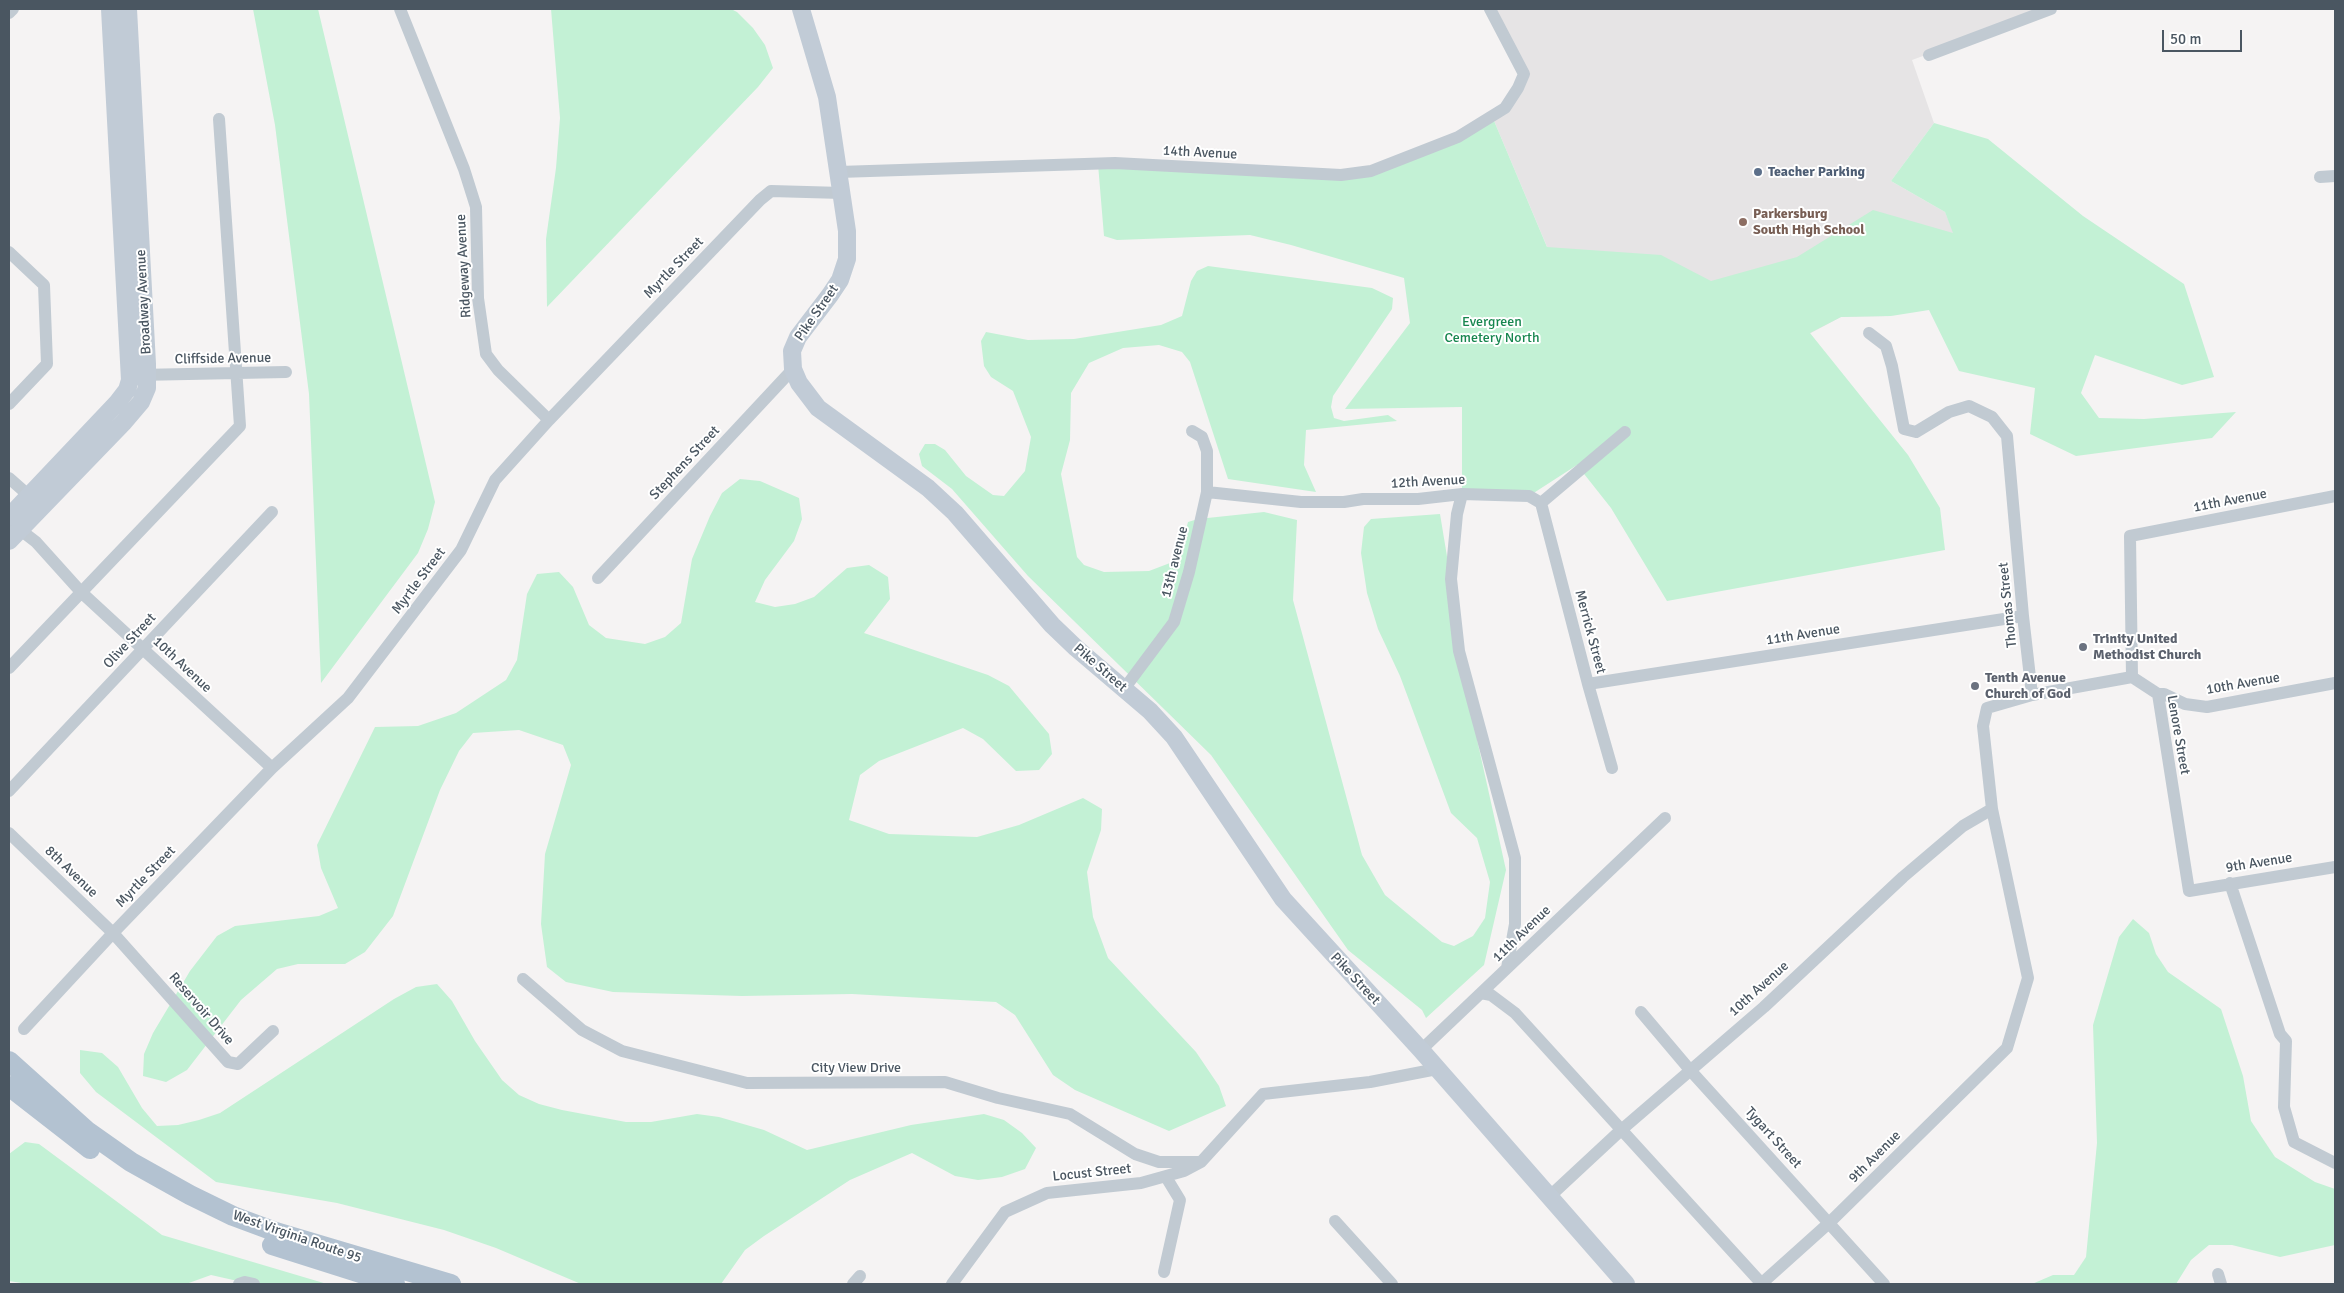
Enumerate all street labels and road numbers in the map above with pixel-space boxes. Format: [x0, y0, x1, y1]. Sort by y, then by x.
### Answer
street label: 14th Avenue [1162, 143, 1238, 163]
street label: Ridgeway Avenue [453, 214, 475, 318]
street label: Myrtle Street [641, 234, 707, 302]
street label: Broadway Avenue [133, 249, 155, 355]
street label: Pike Street [791, 282, 843, 344]
street label: Cliffside Avenue [175, 350, 271, 368]
street label: Stephens Street [646, 423, 724, 503]
street label: 12th Avenue [1390, 472, 1466, 492]
street label: 11th Avenue [2192, 486, 2268, 516]
street label: 13th avenue [1158, 525, 1192, 599]
street label: Myrtle Street [389, 545, 449, 617]
street label: Thomas Street [1995, 561, 2021, 649]
street label: Merrick Street [1571, 588, 1609, 676]
street label: Olive Street [100, 610, 160, 672]
street label: 11th Avenue [1765, 621, 1841, 649]
street label: 10th Avenue [149, 633, 215, 697]
street label: Pike Street [1070, 640, 1130, 696]
street label: 10th Avenue [2205, 669, 2281, 699]
street label: Lenore Street [2163, 694, 2193, 776]
street label: 8th Avenue [41, 843, 101, 901]
street label: Myrtle Street [113, 843, 179, 911]
street label: 9th Avenue [2225, 849, 2293, 877]
street label: 11th Avenue [1489, 902, 1555, 966]
street label: Pike Street [1327, 949, 1383, 1009]
street label: 10th Avenue [1726, 958, 1792, 1020]
street label: Reservoir Drive [165, 969, 237, 1049]
street label: City View Drive [811, 1060, 901, 1076]
street label: Tygart Street [1741, 1104, 1805, 1172]
street label: 9th Avenue [1845, 1127, 1905, 1187]
street label: Locust Street [1052, 1161, 1132, 1185]
street label: West Virginia Route 95 [230, 1207, 364, 1267]

